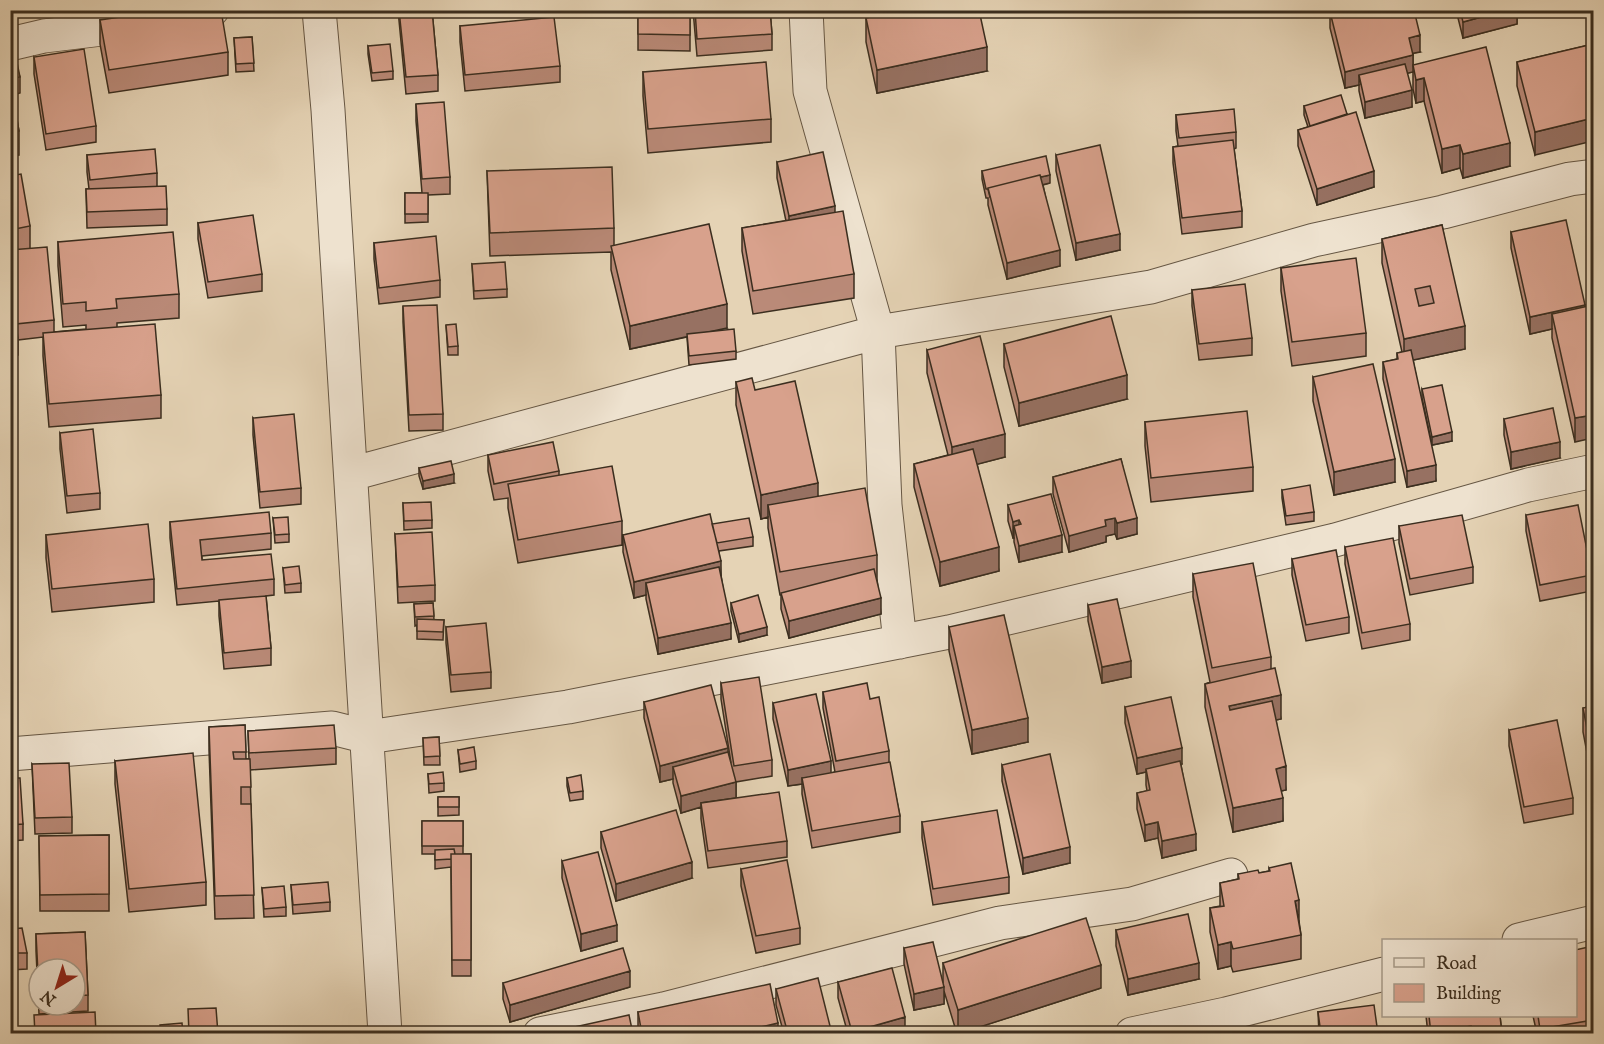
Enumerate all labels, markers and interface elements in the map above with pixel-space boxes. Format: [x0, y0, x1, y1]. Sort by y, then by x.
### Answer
legend [1382, 939, 1577, 1017]
text: Road [1436, 953, 1477, 976]
north arrow [27, 957, 87, 1017]
text: Building [1436, 983, 1501, 1006]
text: N [37, 985, 61, 1010]

